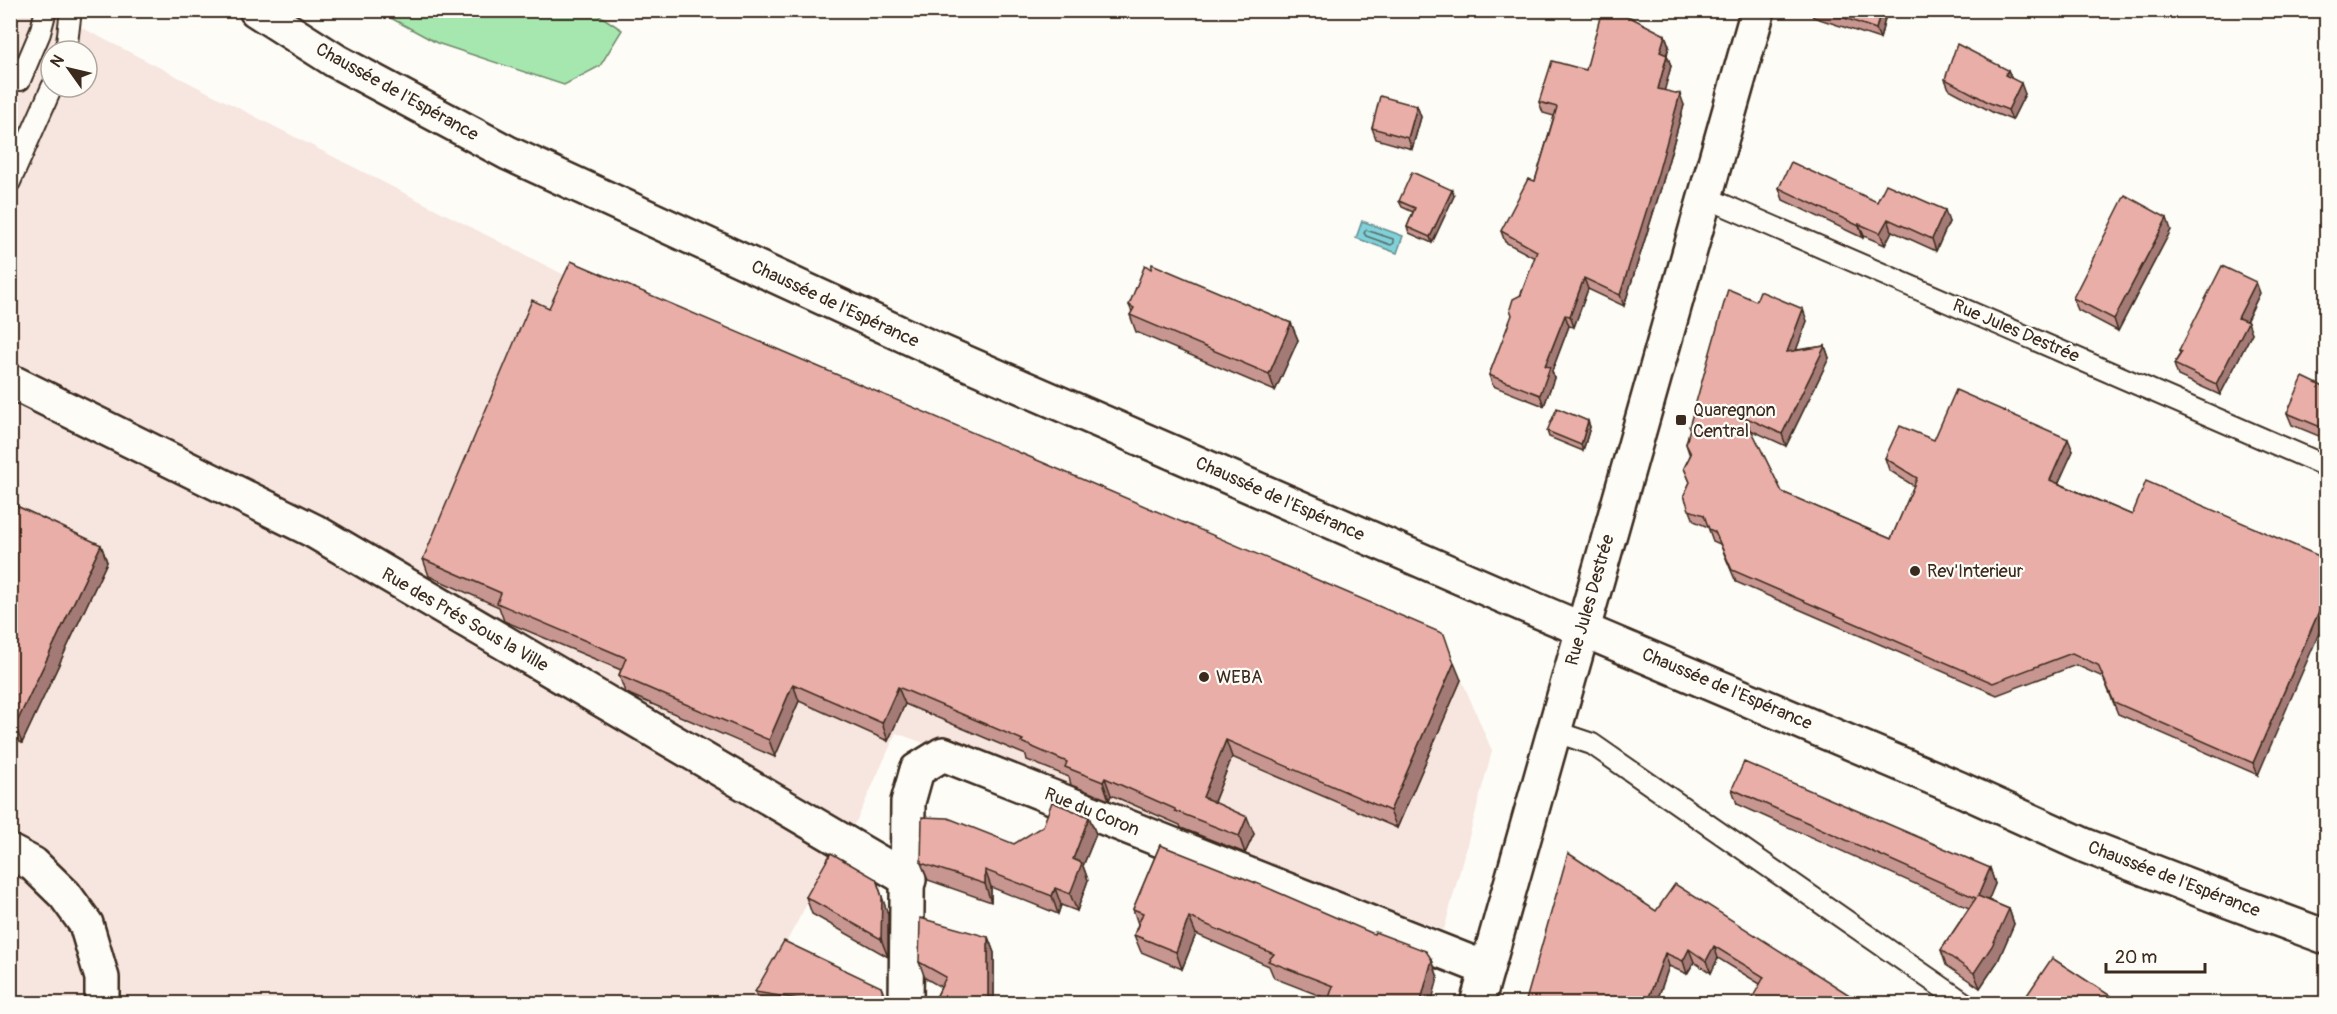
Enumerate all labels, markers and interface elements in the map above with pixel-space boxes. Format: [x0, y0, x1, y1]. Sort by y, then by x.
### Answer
street label: Chaussée de l'Espérance [312, 38, 483, 146]
north arrow [39, 39, 99, 99]
text: N [46, 51, 69, 71]
street label: Chaussée de l'Espérance [747, 255, 923, 353]
street label: Rue Jules Destrée [1949, 294, 2083, 368]
place label: Quaregnon Central [1693, 399, 1776, 443]
marker: Quaregnon Central [1674, 413, 1688, 427]
street label: Chaussée de l'Espérance [1192, 451, 1368, 547]
street label: Rue Jules Destrée [1560, 532, 1620, 668]
place label: Rev'Interieur [1927, 560, 2024, 583]
street label: Rue des Prés Sous la Ville [378, 563, 553, 677]
marker: Rev'Interieur [1908, 564, 1922, 578]
street label: Chaussée de l'Espérance [1638, 643, 1816, 735]
place label: WEBA [1216, 666, 1263, 689]
marker: WEBA [1197, 670, 1211, 684]
street label: Rue du Coron [1041, 783, 1143, 841]
street label: Chaussée de l'Espérance [2085, 836, 2263, 923]
scale bar [2106, 936, 2205, 974]
text: 20 m [2115, 946, 2157, 969]

